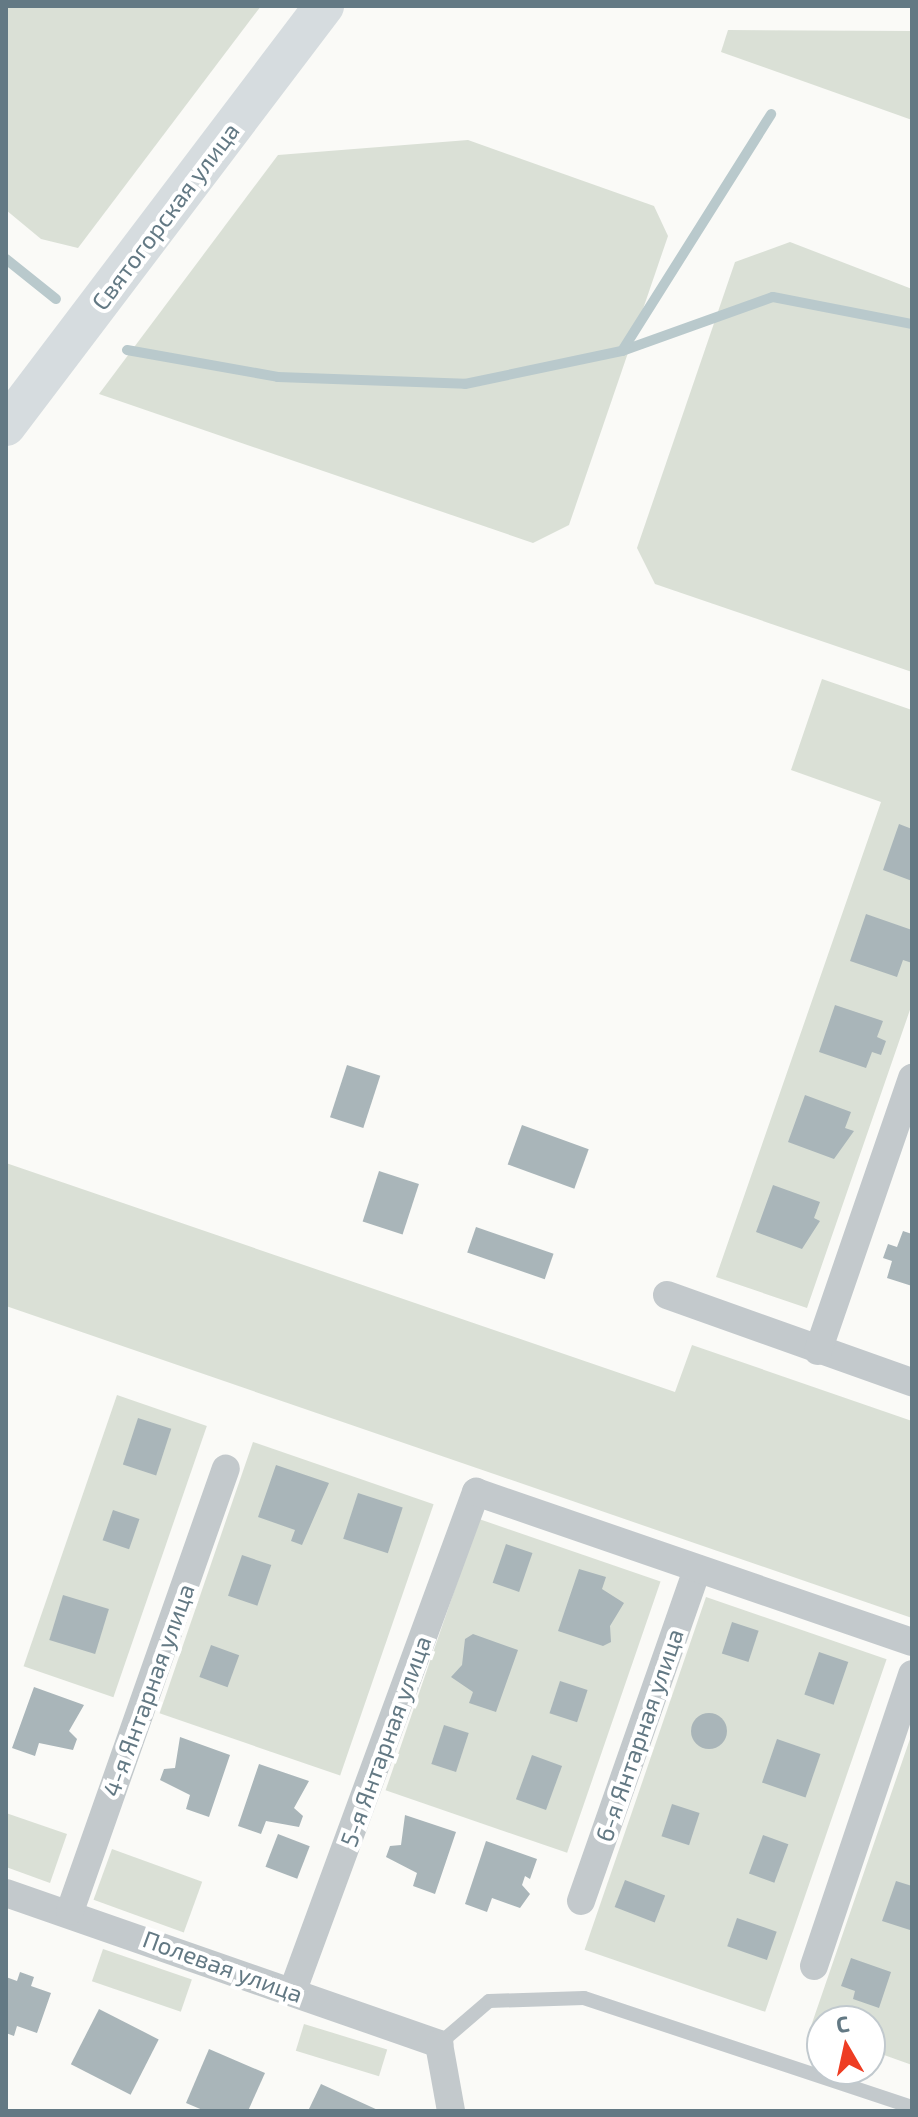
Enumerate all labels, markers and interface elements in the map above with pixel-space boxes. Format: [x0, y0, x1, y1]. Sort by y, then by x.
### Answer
street label: Святогорская улица [85, 117, 245, 315]
street label: 4-я Янтарная улица [96, 1580, 200, 1800]
street label: 6-я Янтарная улица [589, 1625, 689, 1845]
street label: 5-я Янтарная улица [333, 1632, 437, 1850]
street label: Полевая улица [139, 1924, 307, 2008]
north arrow [806, 2005, 886, 2085]
text: С [834, 2009, 851, 2037]

